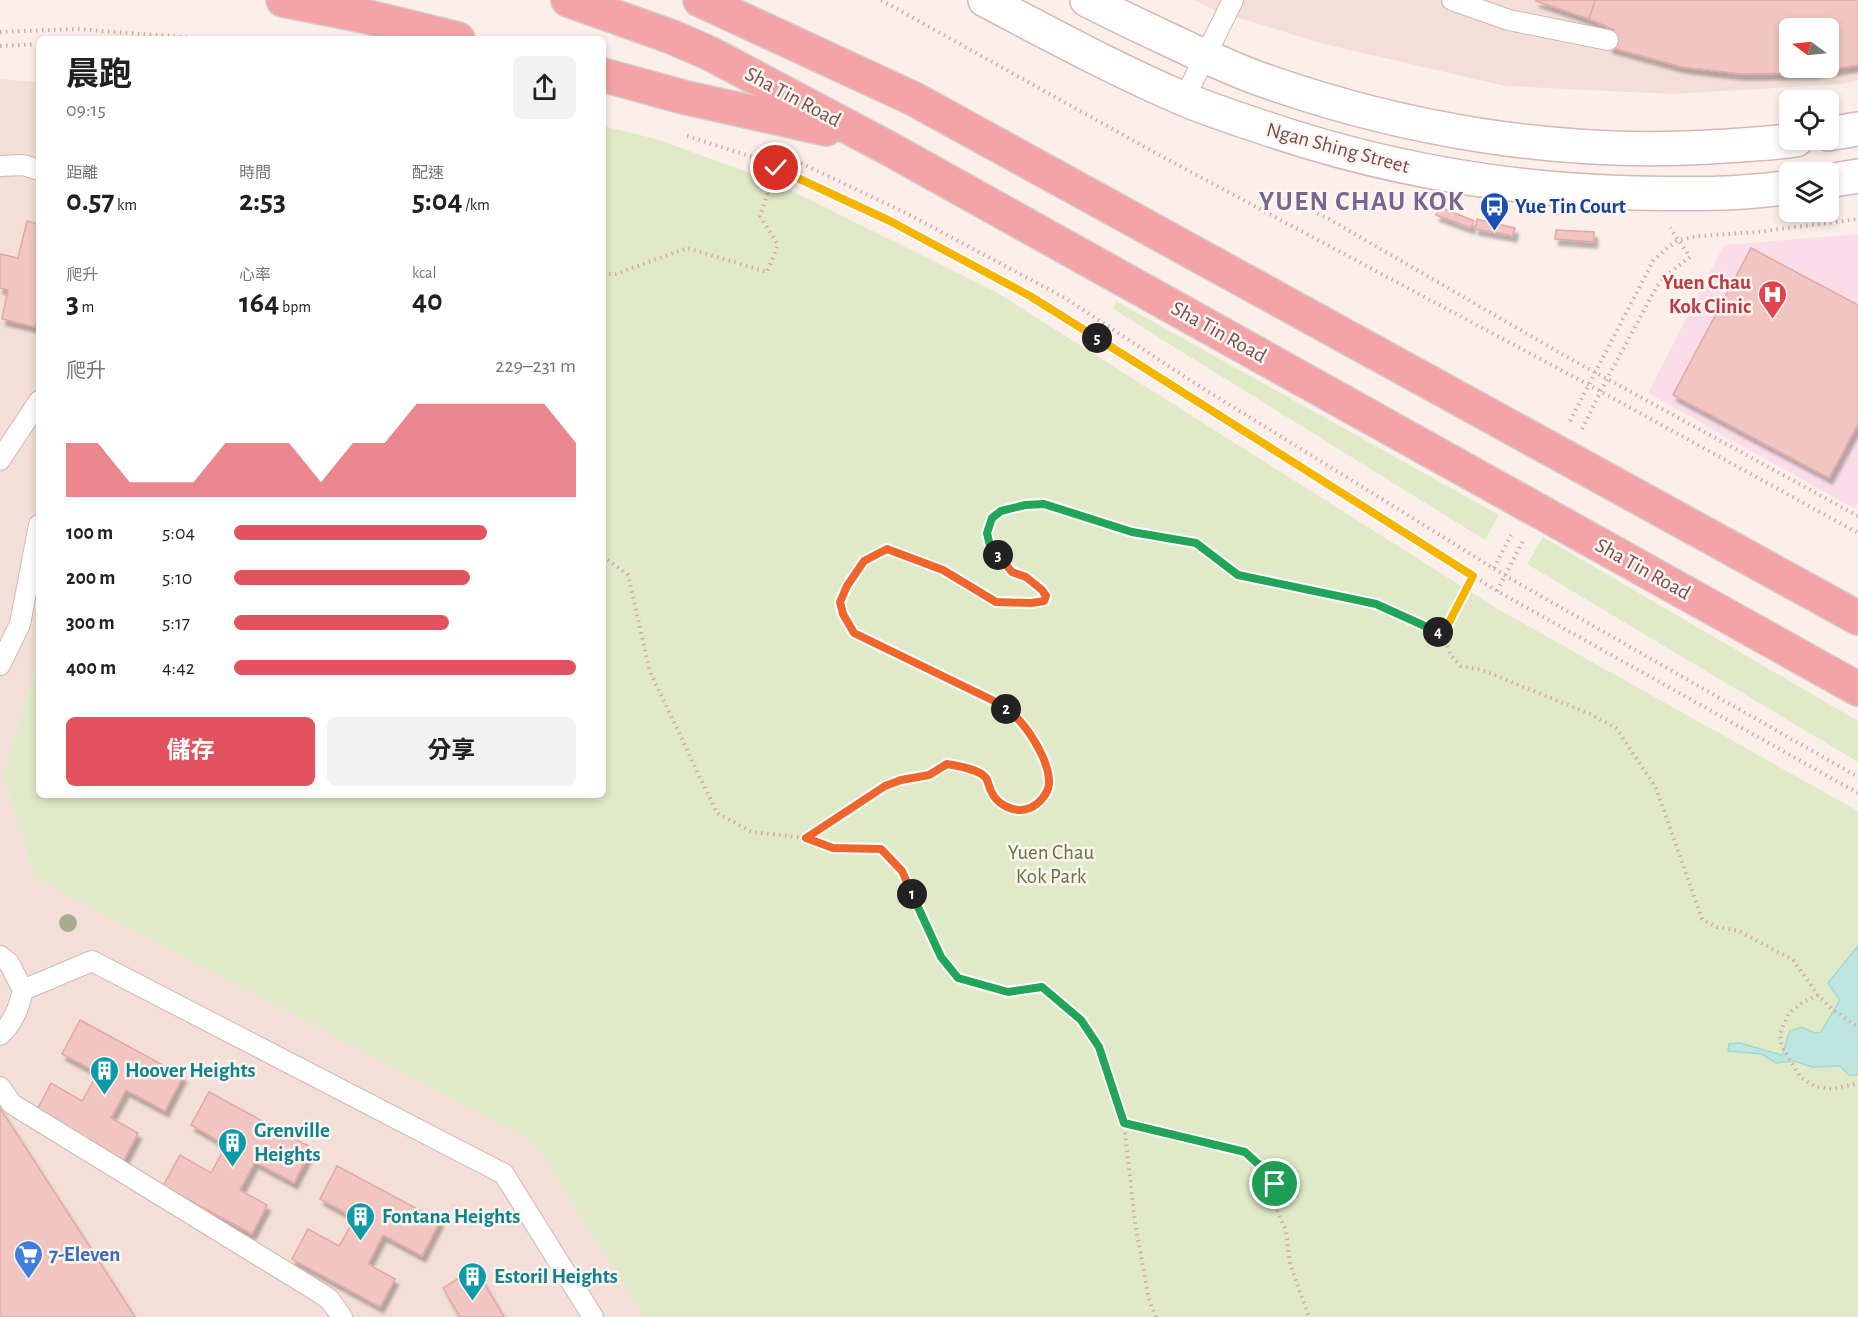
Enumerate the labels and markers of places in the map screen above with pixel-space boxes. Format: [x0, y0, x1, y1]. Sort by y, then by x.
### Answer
pin [750, 142, 801, 193]
bus stop icon: Yue Tin Court [1478, 190, 1510, 232]
place label: Yue Tin Court [1515, 196, 1626, 217]
place label: Yuen Chau Kok Clinic [1662, 272, 1751, 317]
hospital icon: Yuen Chau Kok Clinic [1756, 278, 1788, 320]
pin: 5 [1082, 323, 1112, 353]
pin: 3 [983, 540, 1013, 570]
pin: 4 [1423, 617, 1453, 647]
pin: 2 [991, 694, 1021, 724]
pin: 1 [897, 879, 927, 909]
building icon: Hoover Heights [88, 1054, 120, 1096]
place label: Hoover Heights [125, 1060, 256, 1081]
place label: Grenville Heights [254, 1120, 330, 1165]
building icon: Grenville Heights [217, 1126, 249, 1168]
pin [1249, 1158, 1300, 1209]
building icon: Fontana Heights [345, 1200, 377, 1242]
place label: Fontana Heights [382, 1206, 520, 1227]
supermarket icon: 7-Eleven [12, 1238, 44, 1280]
place label: 7-Eleven [49, 1244, 120, 1265]
building icon: Estoril Heights [457, 1260, 489, 1302]
place label: Estoril Heights [494, 1266, 618, 1287]

